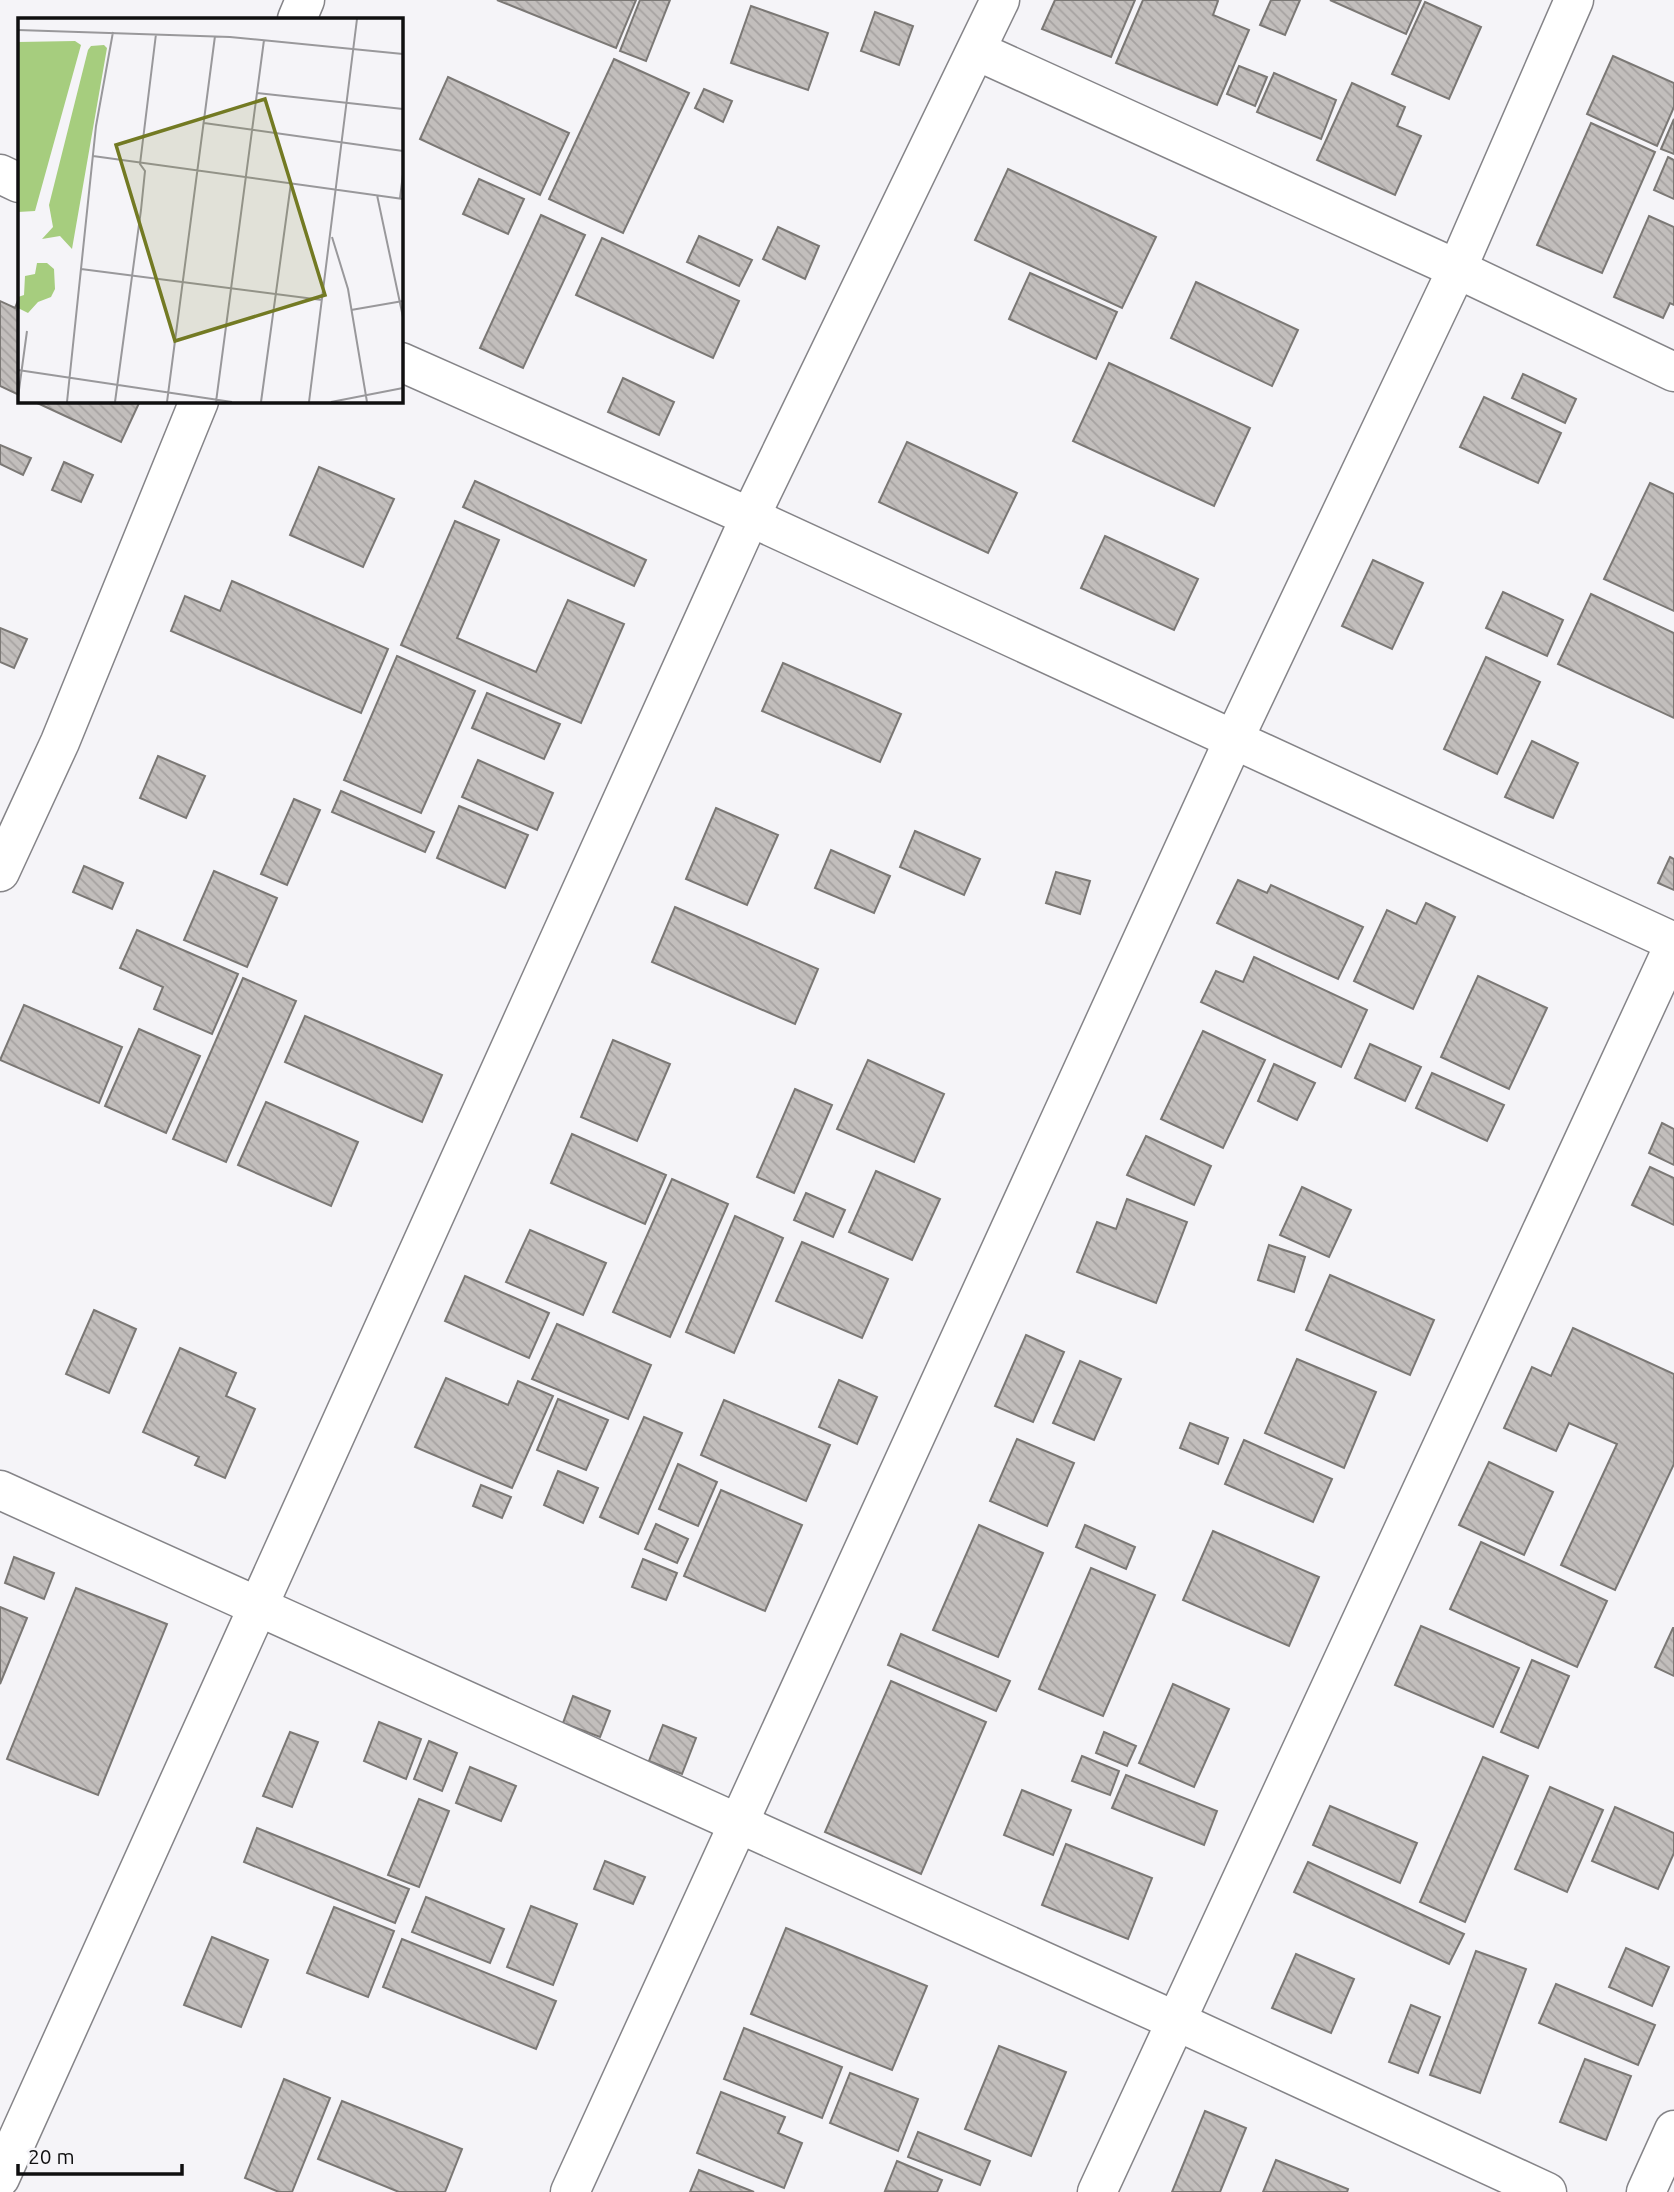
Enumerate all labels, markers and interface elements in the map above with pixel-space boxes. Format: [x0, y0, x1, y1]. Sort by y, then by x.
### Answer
inset map [18, 18, 402, 402]
scale bar [18, 2132, 182, 2176]
text: 20 m [28, 2144, 75, 2168]

